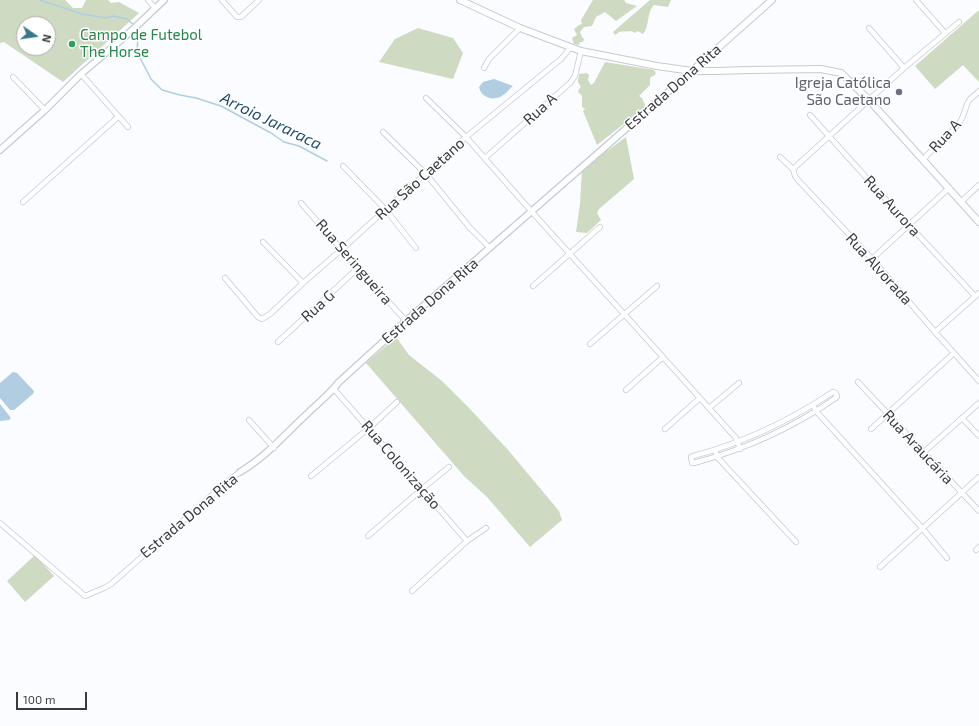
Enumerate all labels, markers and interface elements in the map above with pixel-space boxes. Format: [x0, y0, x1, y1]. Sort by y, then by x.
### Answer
north arrow [16, 16, 56, 56]
place label: Campo de Futebol The Horse [80, 26, 202, 61]
text: N [40, 33, 54, 44]
marker: Campo de Futebol The Horse [67, 39, 77, 49]
street label: Estrada Dona Rita [621, 40, 725, 134]
place label: Igreja Católica São Caetano [795, 74, 891, 109]
marker: Igreja Católica São Caetano [894, 87, 904, 97]
water label: Arroio Jararaca [217, 88, 325, 154]
street label: Rua A [520, 89, 560, 129]
street label: Rua A [925, 116, 965, 156]
street label: Rua São Caetano [372, 134, 468, 224]
street label: Rua Aurora [860, 172, 924, 240]
street label: Rua Seringueira [312, 216, 396, 308]
street label: Rua Alvorada [842, 229, 916, 309]
street label: Estrada Dona Rita [378, 254, 482, 348]
street label: Rua G [298, 286, 338, 326]
street label: Rua Araucária [879, 406, 957, 488]
street label: Rua Colonização [358, 417, 444, 513]
street label: Estrada Dona Rita [137, 470, 241, 562]
scale bar [18, 684, 89, 710]
text: 100 m [23, 692, 55, 706]

